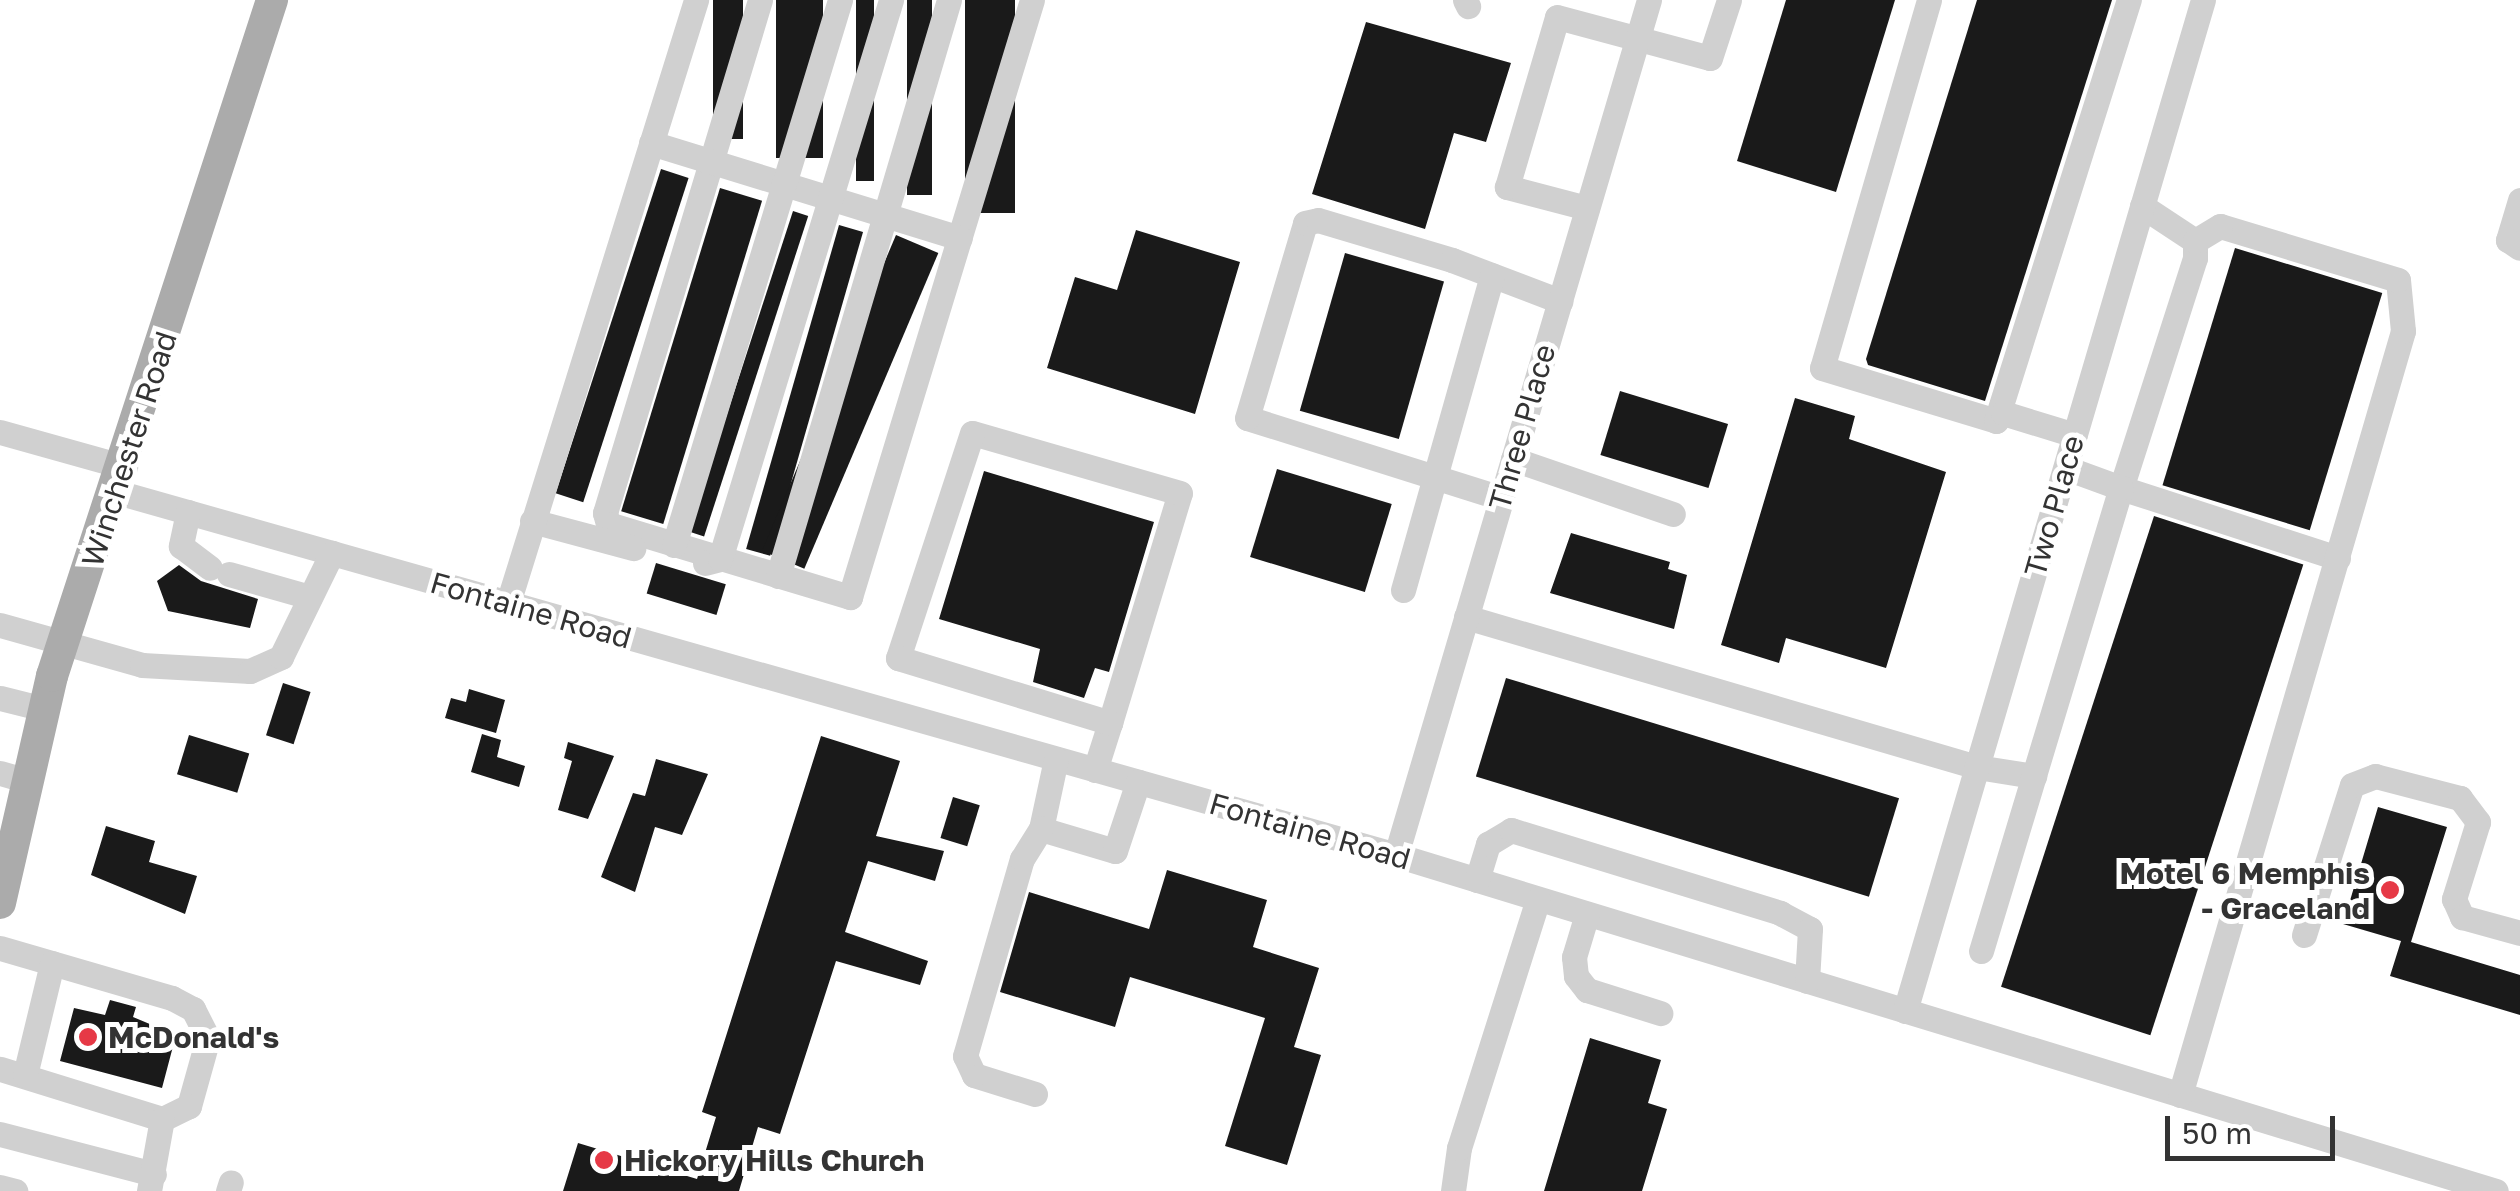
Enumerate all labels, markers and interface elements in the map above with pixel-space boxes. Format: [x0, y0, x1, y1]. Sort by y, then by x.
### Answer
street label: Winchester Road [74, 327, 184, 571]
street label: Three Place [1481, 340, 1563, 514]
street label: Two Place [2017, 431, 2091, 581]
street label: Fontaine Road [426, 564, 636, 656]
street label: Fontaine Road [1205, 785, 1415, 877]
place label: Motel 6 Memphis - Graceland [2119, 855, 2370, 926]
marker: Motel 6 Memphis - Graceland [2379, 879, 2401, 901]
place label: McDonald's [108, 1019, 279, 1055]
marker: McDonald's [77, 1026, 99, 1048]
scale bar [2170, 1096, 2340, 1158]
text: 50 m [2182, 1115, 2252, 1151]
place label: Hickory Hills Church [624, 1142, 924, 1178]
marker: Hickory Hills Church [593, 1149, 615, 1171]

